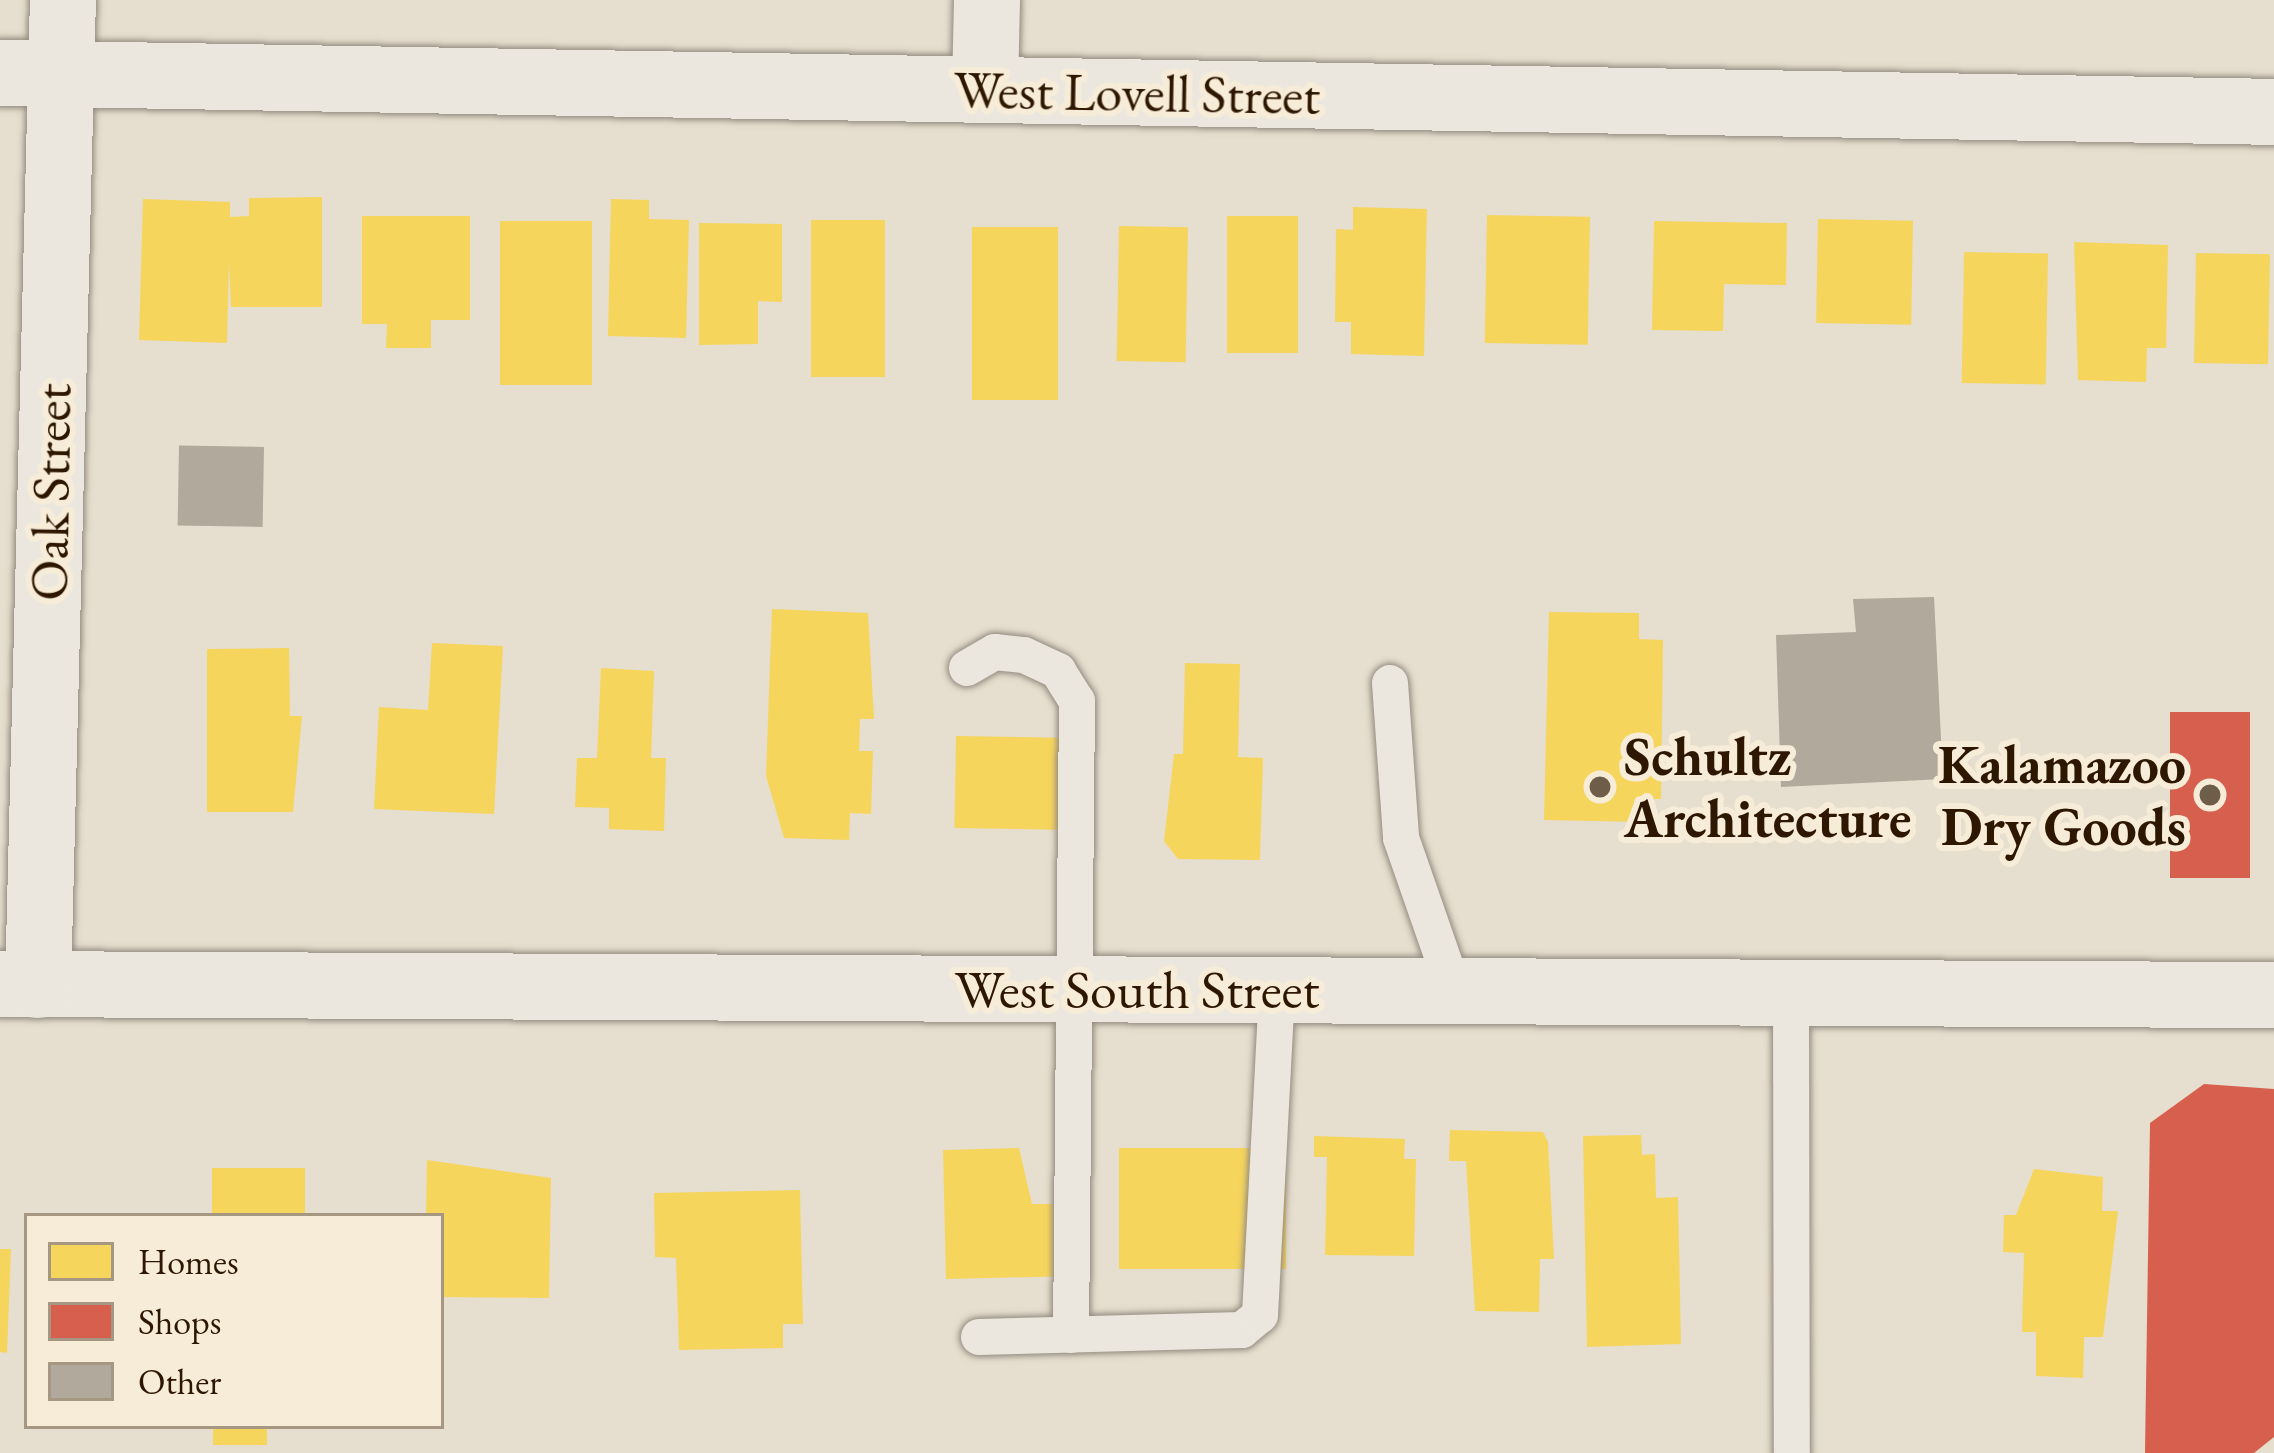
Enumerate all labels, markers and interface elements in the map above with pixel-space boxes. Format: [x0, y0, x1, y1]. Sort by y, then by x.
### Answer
street label: West Lovell Street [953, 56, 1321, 128]
street label: Oak Street [16, 383, 84, 601]
place label: Schultz Architecture [1624, 724, 1912, 850]
place label: Kalamazoo Dry Goods [1938, 732, 2186, 858]
marker: Schultz Architecture [1587, 774, 1613, 800]
marker: Kalamazoo Dry Goods [2197, 782, 2223, 808]
street label: West South Street [955, 957, 1319, 1021]
legend [24, 1213, 444, 1429]
text: Homes [138, 1238, 239, 1285]
text: Shops [138, 1298, 221, 1345]
text: Other [138, 1358, 221, 1405]

